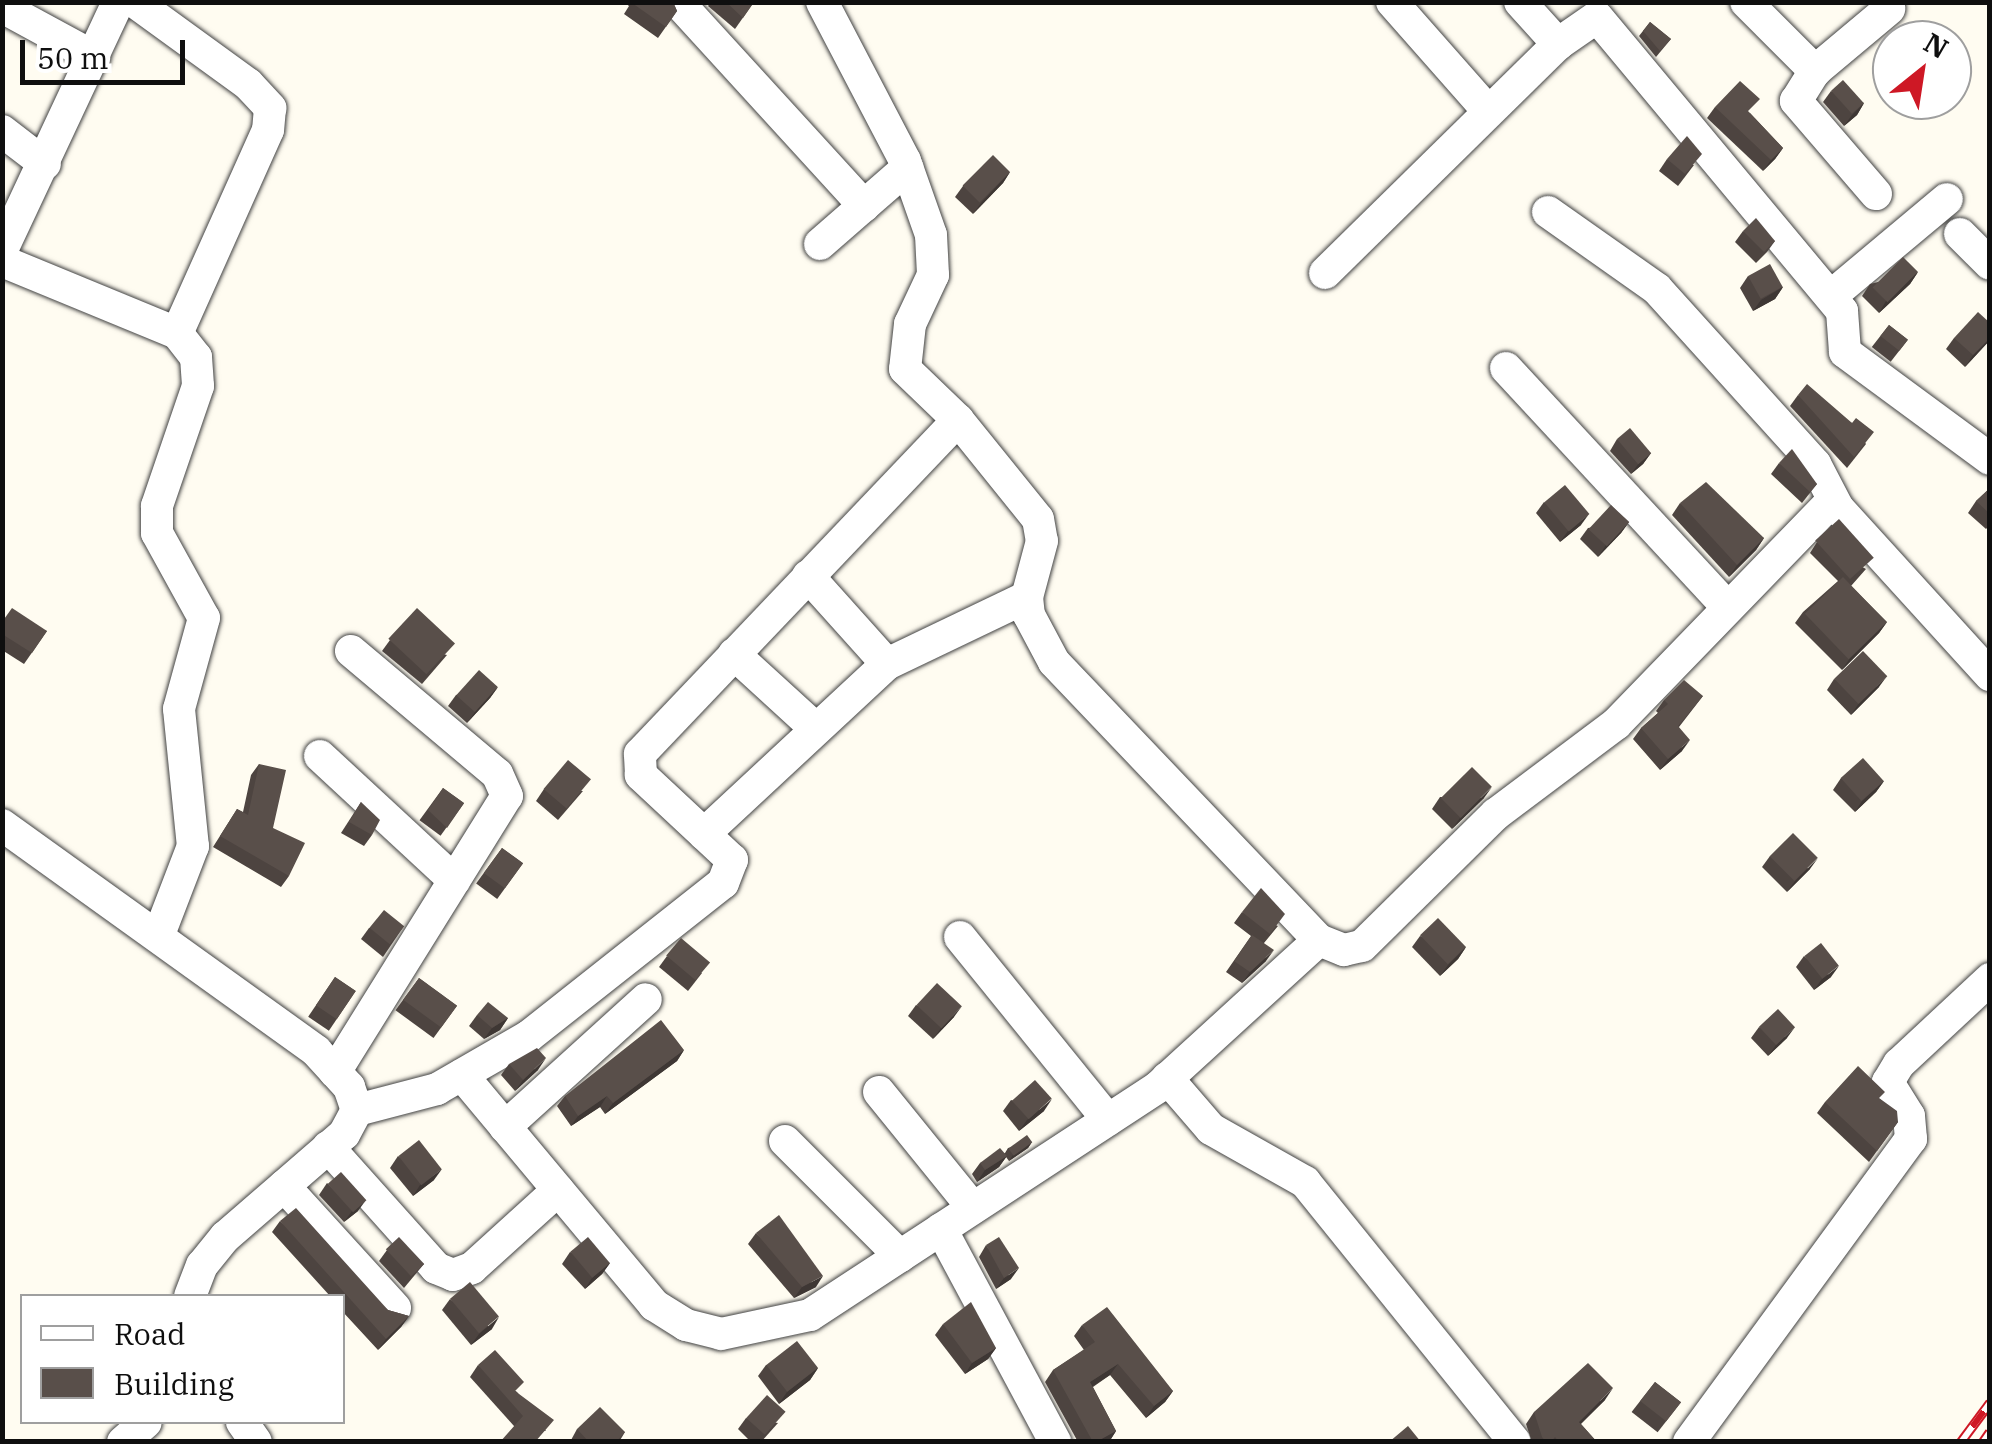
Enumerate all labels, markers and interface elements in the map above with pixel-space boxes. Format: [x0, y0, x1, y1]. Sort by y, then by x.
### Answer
scale bar [25, 20, 190, 82]
north arrow [1872, 20, 1972, 120]
text: N [1917, 24, 1955, 67]
text: 50 m [37, 38, 109, 77]
legend [20, 1294, 345, 1424]
text: Road [114, 1314, 186, 1353]
text: Building [114, 1364, 234, 1403]

